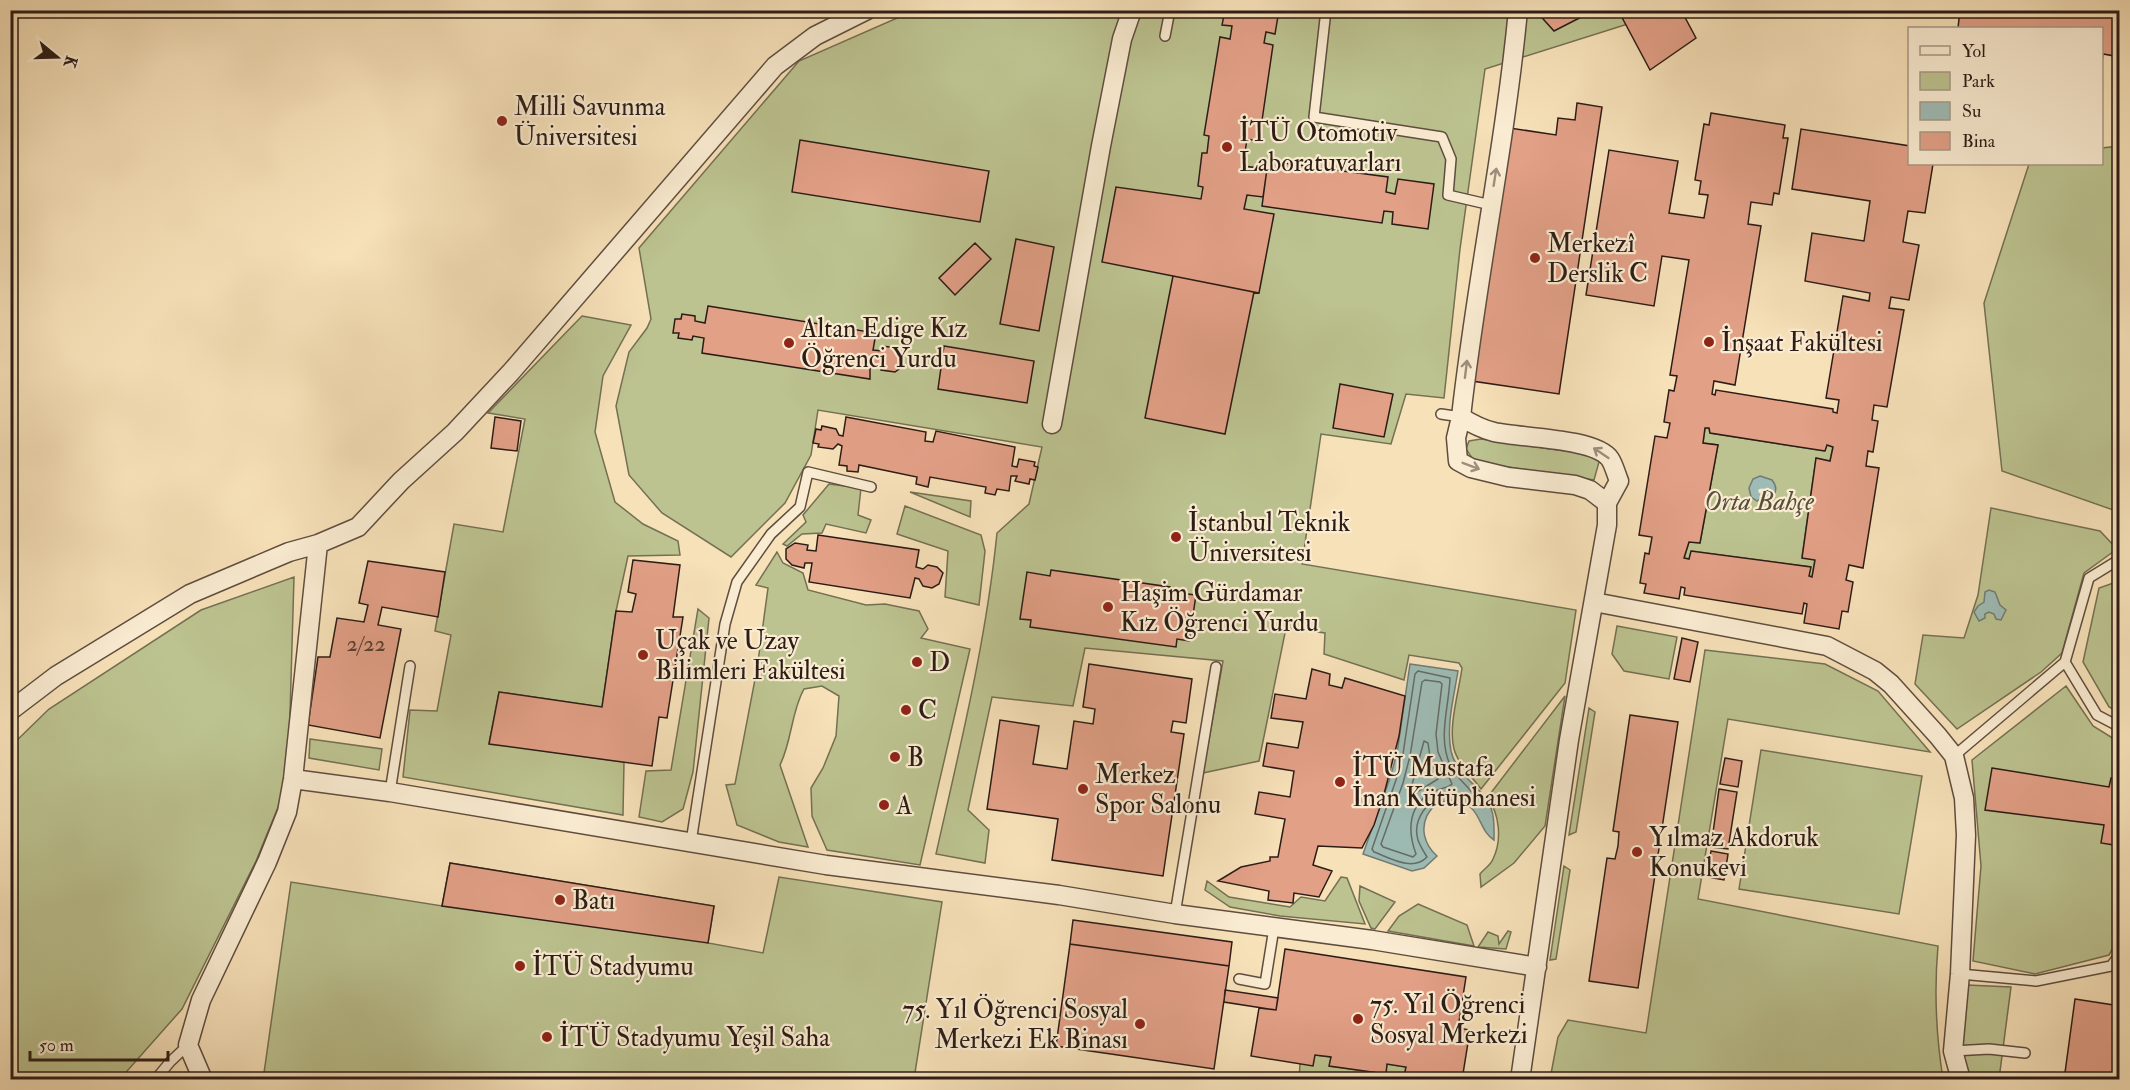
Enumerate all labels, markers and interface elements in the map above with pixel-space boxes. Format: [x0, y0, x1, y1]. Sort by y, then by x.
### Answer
north arrow [27, 27, 87, 87]
legend [1908, 27, 2103, 165]
text: Yol [1962, 40, 1986, 63]
text: K [59, 53, 82, 71]
text: Park [1962, 70, 1995, 93]
place label: Milli Savunma Üniversitesi [514, 91, 666, 153]
text: Su [1962, 100, 1981, 123]
marker: Milli Savunma Üniversitesi [495, 114, 509, 128]
place label: İTÜ Otomotiv Laboratuvarları [1239, 115, 1401, 179]
text: Bina [1962, 130, 1996, 153]
marker: İTÜ Otomotiv Laboratuvarları [1220, 140, 1234, 154]
one-way arrow [1490, 167, 1501, 187]
place label: Merkezî Derslik C [1547, 228, 1648, 290]
marker: Merkezî Derslik C [1528, 251, 1542, 265]
place label: Altan Edige Kız Öğrenci Yurdu [800, 313, 968, 375]
place label: İnşaat Fakültesi [1721, 325, 1883, 359]
marker: İnşaat Fakültesi [1702, 335, 1716, 349]
marker: Altan Edige Kız Öğrenci Yurdu [782, 336, 796, 350]
one-way arrow [1461, 360, 1472, 380]
one-way arrow [1593, 447, 1610, 460]
one-way arrow [1461, 461, 1479, 472]
park label: Orta Bahçe [1704, 486, 1814, 518]
place label: İstanbul Teknik Üniversitesi [1188, 505, 1351, 569]
marker: İstanbul Teknik Üniversitesi [1169, 530, 1183, 544]
place label: Haşim Gürdamar Kız Öğrenci Yurdu [1120, 577, 1319, 639]
marker: Haşim Gürdamar Kız Öğrenci Yurdu [1101, 600, 1115, 614]
place label: Uçak ve Uzay Bilimleri Fakültesi [655, 625, 846, 687]
house number: 2/22 [346, 630, 386, 658]
place label: D [929, 647, 950, 679]
marker: Uçak ve Uzay Bilimleri Fakültesi [636, 648, 650, 662]
marker: D [910, 655, 924, 669]
place label: C [918, 695, 937, 727]
marker: C [899, 703, 913, 717]
place label: B [907, 742, 924, 774]
marker: B [888, 750, 902, 764]
place label: İTÜ Mustafa İnan Kütüphanesi [1352, 750, 1536, 815]
place label: Merkez Spor Salonu [1095, 759, 1221, 822]
marker: İTÜ Mustafa İnan Kütüphanesi [1333, 775, 1347, 789]
marker: Merkez Spor Salonu [1076, 782, 1090, 796]
place label: A [895, 790, 913, 822]
marker: A [877, 798, 891, 812]
place label: Yılmaz Akdoruk Konukevi [1649, 822, 1819, 884]
marker: Yılmaz Akdoruk Konukevi [1630, 845, 1644, 859]
place label: Batı [572, 885, 615, 917]
marker: Batı [553, 893, 567, 907]
place label: İTÜ Stadyumu [532, 949, 694, 983]
marker: İTÜ Stadyumu [513, 959, 527, 973]
place label: 75. Yıl Öğrenci Sosyal Merkezi [1370, 988, 1528, 1051]
place label: 75. Yıl Öğrenci Sosyal Merkezi Ek Binası [902, 993, 1128, 1056]
marker: 75. Yıl Öğrenci Sosyal Merkezi [1351, 1012, 1365, 1026]
marker: 75. Yıl Öğrenci Sosyal Merkezi Ek Binası [1133, 1017, 1147, 1031]
place label: İTÜ Stadyumu Yeşil Saha [559, 1020, 830, 1054]
scale bar [30, 1024, 168, 1062]
marker: İTÜ Stadyumu Yeşil Saha [540, 1030, 554, 1044]
text: 50 m [39, 1034, 74, 1057]

